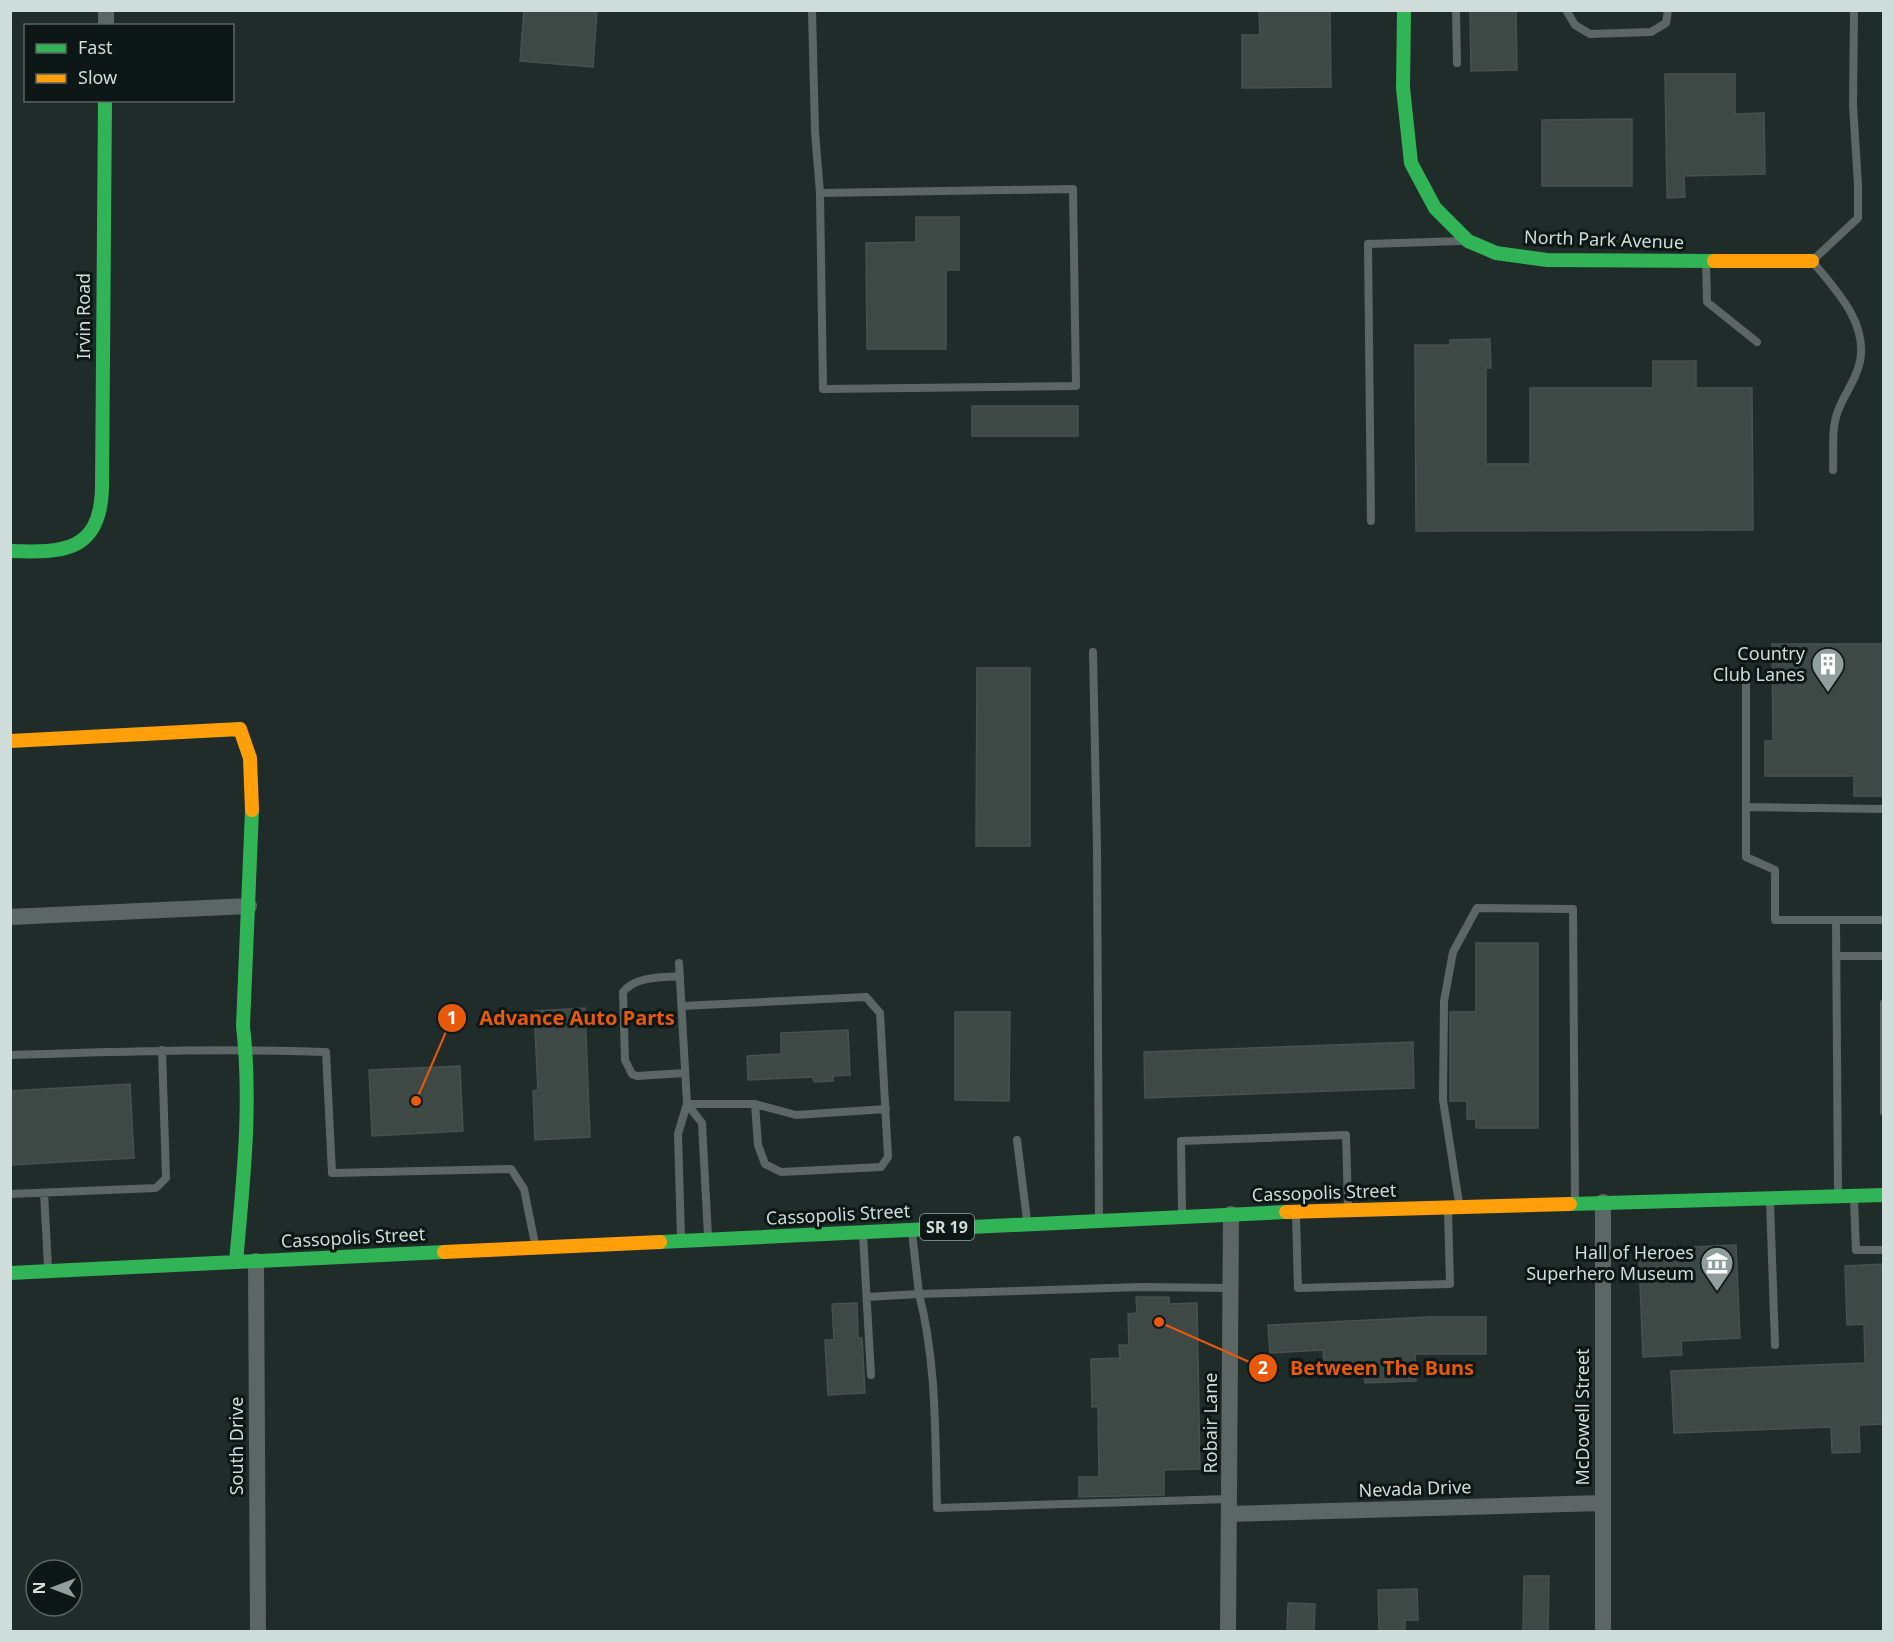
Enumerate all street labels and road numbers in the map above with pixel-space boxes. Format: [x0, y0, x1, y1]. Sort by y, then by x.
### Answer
street label: North Park Avenue [1524, 224, 1685, 254]
street label: Irvin Road [71, 273, 95, 359]
street label: Cassopolis Street [1251, 1177, 1397, 1207]
street label: Cassopolis Street [765, 1198, 911, 1230]
road number: SR 19 [920, 1214, 974, 1240]
street label: Cassopolis Street [280, 1221, 426, 1253]
street label: McDowell Street [1570, 1348, 1594, 1486]
street label: Robair Lane [1198, 1373, 1222, 1473]
street label: South Drive [224, 1397, 248, 1495]
street label: Nevada Drive [1358, 1474, 1472, 1502]

